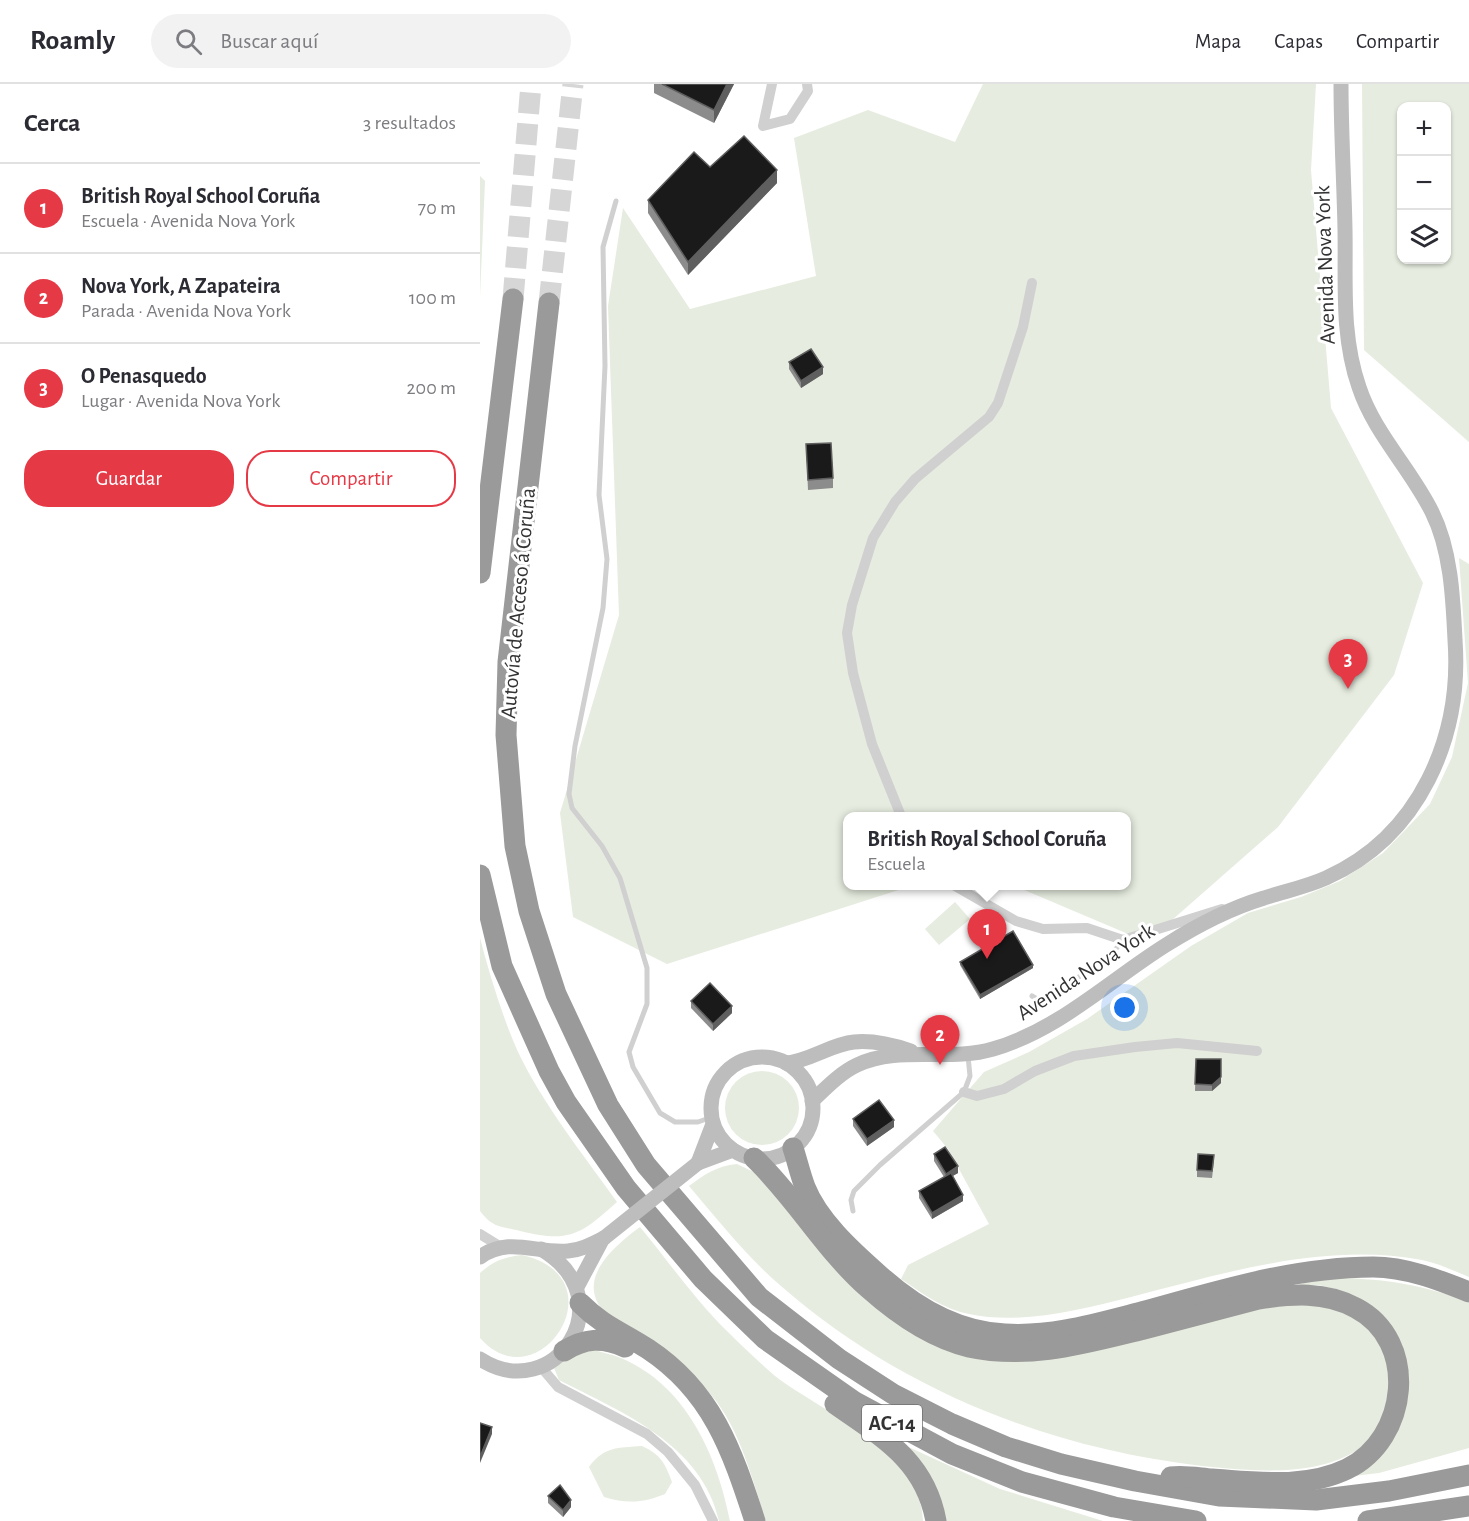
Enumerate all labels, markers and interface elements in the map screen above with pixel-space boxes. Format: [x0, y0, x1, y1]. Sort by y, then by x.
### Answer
search box [151, 14, 571, 68]
icon: search [172, 25, 205, 58]
text: Roamly [30, 27, 115, 55]
text: Buscar aquí [220, 30, 318, 52]
text: Mapa [1195, 31, 1241, 52]
text: Capas [1274, 31, 1323, 52]
text: Compartir [1356, 31, 1439, 52]
map controls [1397, 102, 1451, 264]
button: + [1397, 102, 1451, 156]
text: Cerca [24, 110, 81, 136]
text: 3 resultados [363, 113, 456, 133]
button: − [1397, 156, 1451, 210]
text: British Royal School Coruña [81, 185, 320, 207]
street label: Avenida Nova York [1311, 185, 1339, 345]
text: 1 [40, 198, 47, 218]
text: 70 m [418, 198, 456, 218]
button: layers [1397, 210, 1451, 264]
text: Escuela · Avenida Nova York [81, 211, 295, 231]
text: Nova York, A Zapateira [81, 275, 281, 297]
text: 2 [39, 288, 48, 308]
text: 100 m [409, 288, 456, 308]
text: Parada · Avenida Nova York [81, 301, 291, 321]
text: O Penasquedo [81, 365, 207, 387]
text: 3 [39, 378, 48, 398]
text: 200 m [406, 378, 456, 398]
text: Lugar · Avenida Nova York [81, 391, 280, 411]
button: Guardar [24, 450, 234, 507]
button: Compartir [246, 450, 456, 507]
street label: Autovía de Acceso á Coruña [497, 487, 539, 719]
pin: 3 [1328, 640, 1368, 689]
popup [843, 812, 1131, 890]
text: British Royal School Coruña [867, 828, 1107, 850]
text: Escuela [867, 854, 926, 874]
pin: 1 [968, 910, 1006, 959]
street label: Avenida Nova York [1013, 919, 1158, 1024]
your location [1110, 993, 1139, 1022]
pin: 2 [920, 1016, 960, 1065]
road number: AC-14 [862, 1405, 922, 1441]

